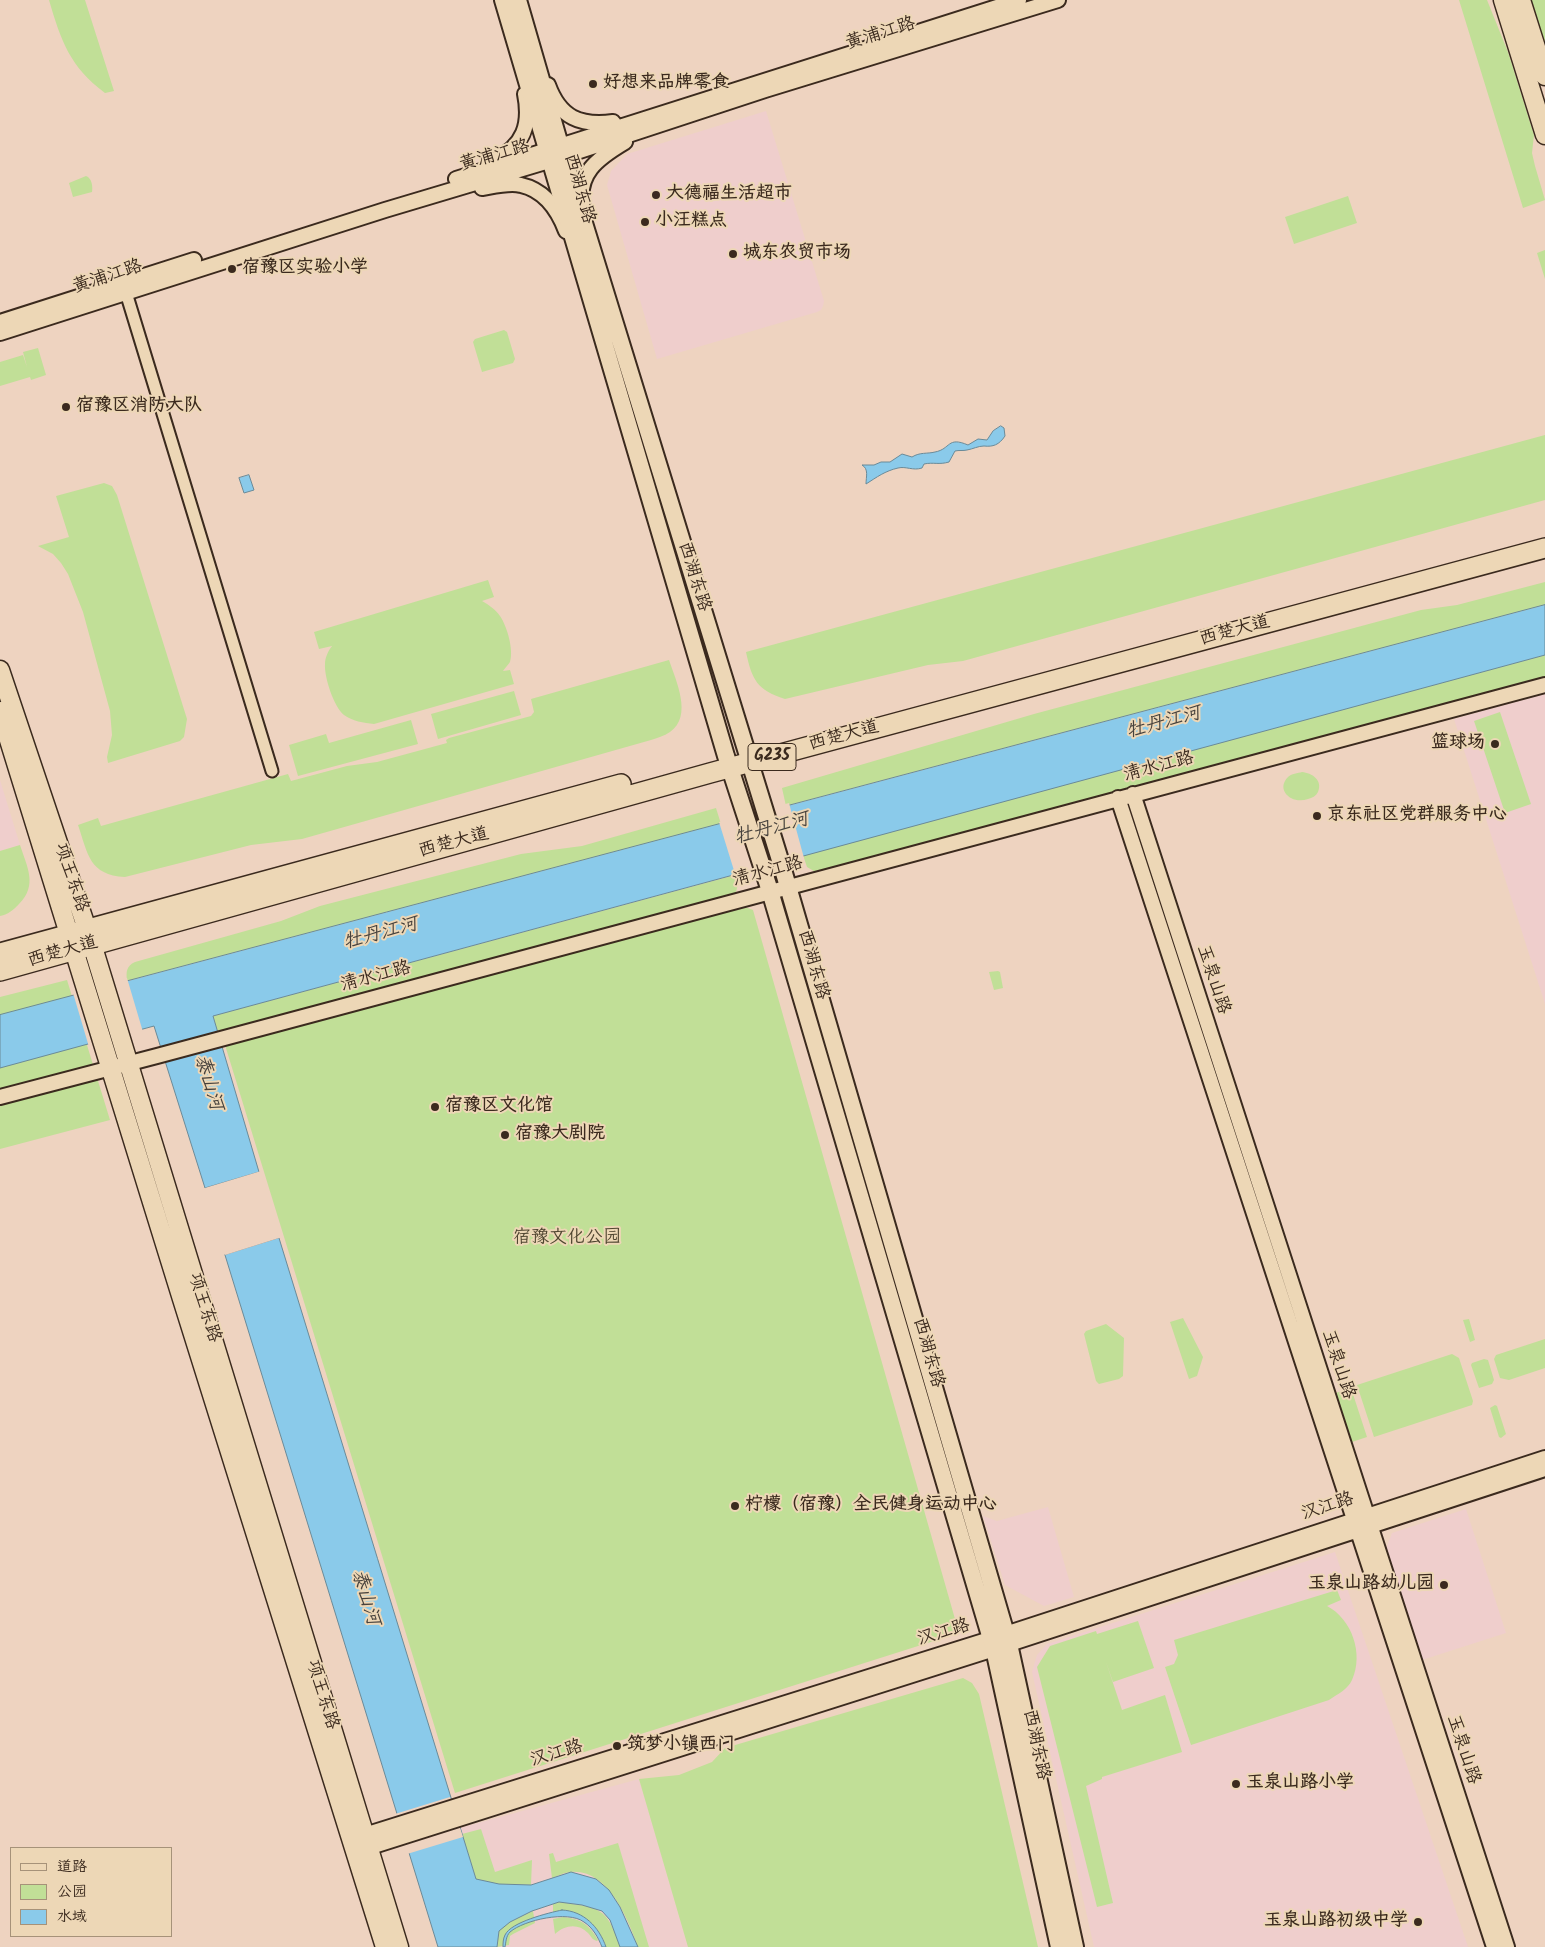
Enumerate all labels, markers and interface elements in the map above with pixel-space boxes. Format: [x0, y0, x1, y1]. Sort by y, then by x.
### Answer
street label: 黄浦江路 [843, 14, 919, 56]
place label: 好想来品牌零食 [603, 73, 729, 95]
marker: 好想来品牌零食 [587, 78, 599, 90]
street label: 黄浦江路 [457, 137, 533, 177]
street label: 西湖东路 [558, 151, 598, 227]
place label: 大德福生活超市 [666, 184, 792, 206]
marker: 大德福生活超市 [650, 189, 662, 201]
place label: 小汪糕点 [655, 211, 727, 233]
marker: 小汪糕点 [639, 216, 651, 228]
place label: 城东农贸市场 [743, 243, 851, 265]
marker: 城东农贸市场 [727, 248, 739, 260]
street label: 黄浦江路 [70, 257, 146, 299]
place label: 宿豫区实验小学 [242, 258, 368, 280]
marker: 宿豫区实验小学 [226, 263, 238, 275]
place label: 宿豫区消防大队 [76, 396, 202, 418]
marker: 宿豫区消防大队 [60, 401, 72, 413]
street label: 西湖东路 [672, 539, 714, 615]
street label: 西楚大道 [1197, 612, 1273, 652]
water label: 牡丹江河 [1124, 703, 1204, 745]
street label: 西楚大道 [806, 717, 882, 757]
place label: 篮球场 [1431, 733, 1485, 755]
marker: 篮球场 [1489, 738, 1501, 750]
road number: G235 [748, 744, 796, 770]
street label: 清水江路 [1121, 748, 1197, 788]
place label: 京东社区党群服务中心 [1327, 805, 1507, 827]
water label: 牡丹江河 [732, 809, 812, 851]
marker: 京东社区党群服务中心 [1311, 810, 1323, 822]
street label: 西楚大道 [416, 824, 492, 864]
street label: 项王东路 [48, 840, 92, 916]
street label: 清水江路 [730, 853, 806, 893]
water label: 牡丹江河 [341, 914, 421, 956]
street label: 西湖东路 [792, 927, 832, 1003]
street label: 西楚大道 [25, 933, 101, 973]
street label: 玉泉山路 [1191, 942, 1233, 1018]
street label: 清水江路 [338, 958, 414, 998]
water label: 泰山河 [188, 1052, 226, 1114]
place label: 宿豫区文化馆 [445, 1096, 553, 1118]
marker: 宿豫区文化馆 [429, 1101, 441, 1113]
place label: 宿豫大剧院 [515, 1124, 605, 1146]
marker: 宿豫大剧院 [499, 1129, 511, 1141]
park label: 宿豫文化公园 [513, 1228, 621, 1250]
street label: 项王东路 [182, 1270, 224, 1346]
street label: 西湖东路 [907, 1315, 947, 1391]
street label: 玉泉山路 [1316, 1327, 1358, 1403]
street label: 汉江路 [1299, 1489, 1357, 1527]
place label: 柠檬（宿豫）全民健身运动中心 [745, 1495, 997, 1517]
marker: 柠檬（宿豫）全民健身运动中心 [729, 1500, 741, 1512]
water label: 泰山河 [345, 1567, 383, 1629]
place label: 玉泉山路幼儿园 [1308, 1574, 1434, 1596]
marker: 玉泉山路幼儿园 [1438, 1579, 1450, 1591]
street label: 汉江路 [915, 1616, 973, 1652]
street label: 项王东路 [300, 1657, 342, 1733]
street label: 西湖东路 [1017, 1708, 1053, 1782]
street label: 玉泉山路 [1441, 1712, 1483, 1788]
place label: 筑梦小镇西门 [627, 1735, 735, 1757]
street label: 汉江路 [528, 1737, 586, 1773]
marker: 筑梦小镇西门 [611, 1740, 623, 1752]
place label: 玉泉山路小学 [1246, 1773, 1354, 1795]
marker: 玉泉山路小学 [1230, 1778, 1242, 1790]
legend [10, 1847, 172, 1937]
text: 道路 [57, 1855, 87, 1879]
text: 公园 [57, 1880, 87, 1904]
text: 水域 [57, 1905, 87, 1929]
place label: 玉泉山路初级中学 [1264, 1911, 1408, 1933]
marker: 玉泉山路初级中学 [1412, 1916, 1424, 1928]

